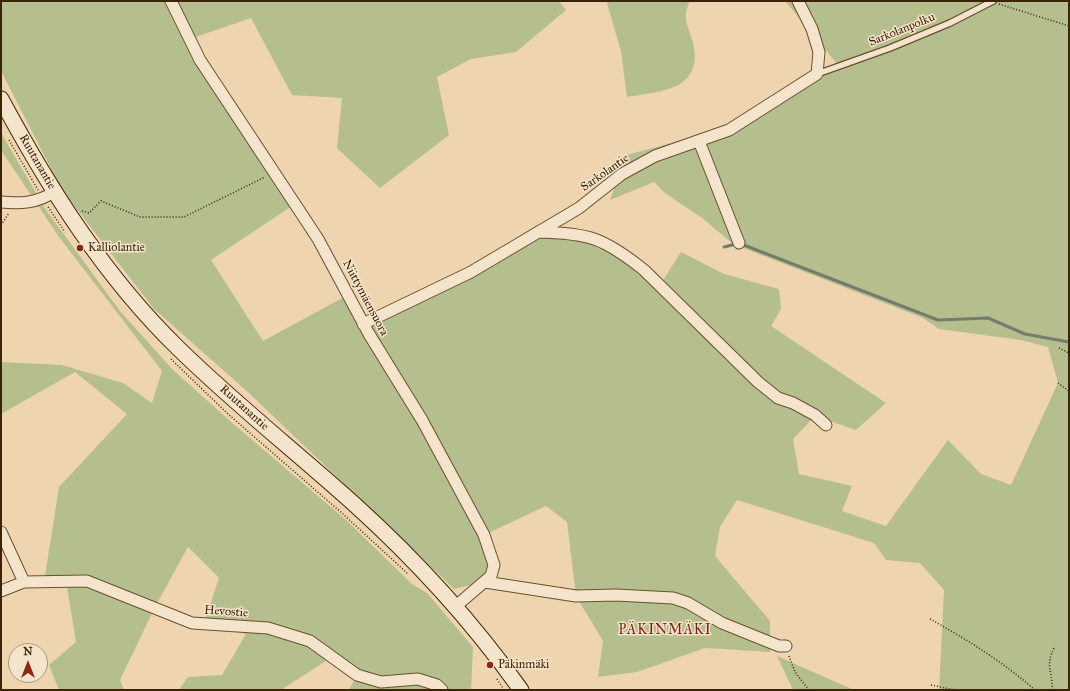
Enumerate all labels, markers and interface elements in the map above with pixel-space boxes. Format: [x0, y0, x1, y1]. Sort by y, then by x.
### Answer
street label: Sarkolanpolku [867, 10, 937, 50]
street label: Ruutanantie [16, 132, 58, 192]
street label: Sarkolantie [578, 151, 632, 195]
place label: Kalliolantie [88, 241, 145, 255]
marker: Kalliolantie [75, 243, 85, 253]
street label: Niittymäensuora [339, 258, 391, 338]
street label: Ruutanantie [217, 382, 271, 434]
street label: Hevostie [204, 603, 248, 621]
district label: PÄKINMÄKI [618, 623, 712, 639]
north arrow [8, 643, 48, 683]
text: N [23, 645, 33, 658]
place label: Päkinmäki [498, 658, 549, 672]
marker: Päkinmäki [485, 660, 495, 670]

